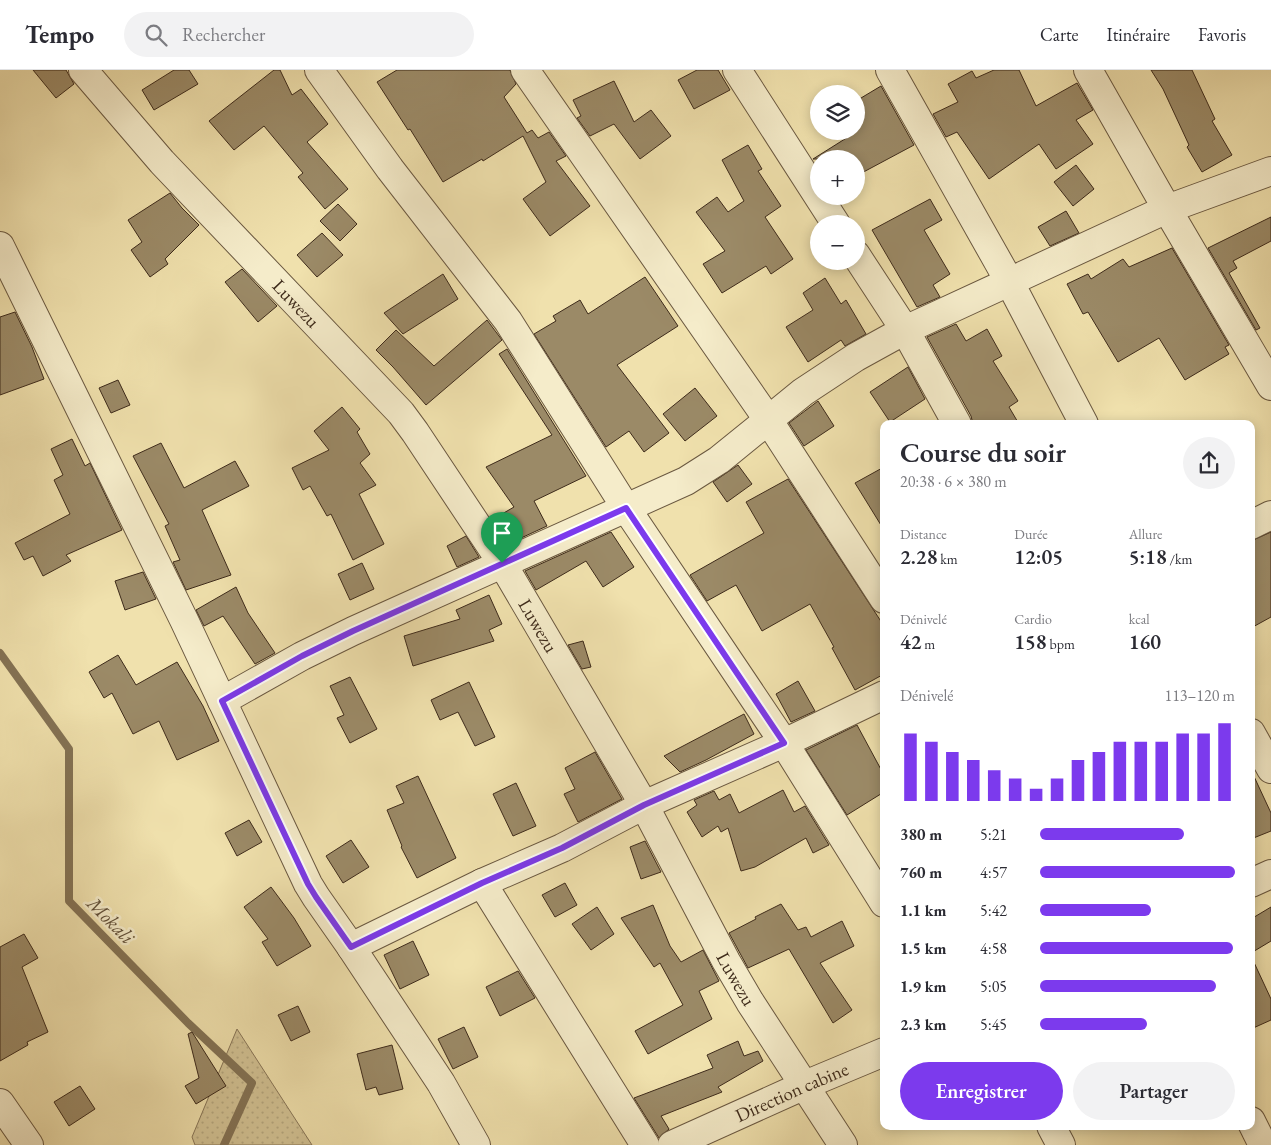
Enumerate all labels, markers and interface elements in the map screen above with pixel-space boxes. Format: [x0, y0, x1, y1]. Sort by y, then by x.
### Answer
search box [124, 12, 474, 57]
text: Tempo [25, 19, 94, 50]
icon: search [142, 21, 170, 49]
text: Rechercher [182, 22, 265, 47]
text: Carte [1040, 23, 1079, 46]
text: Itinéraire [1107, 23, 1170, 46]
text: Favoris [1198, 23, 1246, 46]
map controls [810, 85, 865, 270]
button: layers [810, 85, 865, 140]
button: + [810, 150, 865, 205]
button: − [810, 215, 865, 270]
street label: Luwezu [267, 274, 325, 333]
text: Course du soir [900, 434, 1066, 470]
button: share [1183, 437, 1235, 489]
text: 20:38 · 6 × 380 m [900, 471, 1007, 492]
pin [481, 512, 523, 563]
icon: arrive [488, 519, 516, 547]
text: Distance [900, 525, 947, 543]
text: Durée [1014, 525, 1048, 543]
text: Allure [1129, 525, 1163, 543]
text: 2.28 [900, 543, 937, 570]
text: 12:05 [1014, 543, 1063, 570]
text: 5:18 [1129, 543, 1167, 570]
text: km [937, 550, 958, 568]
text: /km [1167, 550, 1193, 568]
street label: Luwezu [513, 594, 564, 657]
text: Dénivelé [900, 610, 947, 628]
text: Cardio [1014, 610, 1052, 628]
text: kcal [1129, 610, 1150, 628]
text: 42 [900, 628, 922, 655]
text: 158 [1014, 628, 1047, 655]
text: 160 [1129, 628, 1161, 655]
text: m [922, 635, 935, 653]
text: bpm [1047, 635, 1075, 653]
text: Dénivelé [900, 685, 954, 706]
text: 113–120 m [1164, 685, 1235, 706]
text: 380 m [900, 824, 942, 845]
text: 5:21 [980, 824, 1007, 845]
text: 760 m [900, 862, 942, 883]
text: 4:57 [980, 862, 1007, 883]
water label: Mokali [81, 890, 141, 950]
text: 1.1 km [900, 900, 946, 921]
text: 5:42 [980, 900, 1007, 921]
text: 1.5 km [900, 938, 946, 959]
text: 4:58 [980, 938, 1007, 959]
street label: Luwezu [710, 948, 761, 1010]
text: 1.9 km [900, 976, 946, 997]
text: 5:05 [980, 976, 1007, 997]
text: 2.3 km [900, 1014, 946, 1035]
text: 5:45 [980, 1014, 1007, 1035]
street label: Direction cabine [731, 1056, 852, 1128]
button: Enregistrer [900, 1062, 1063, 1120]
button: Partager [1073, 1062, 1235, 1120]

